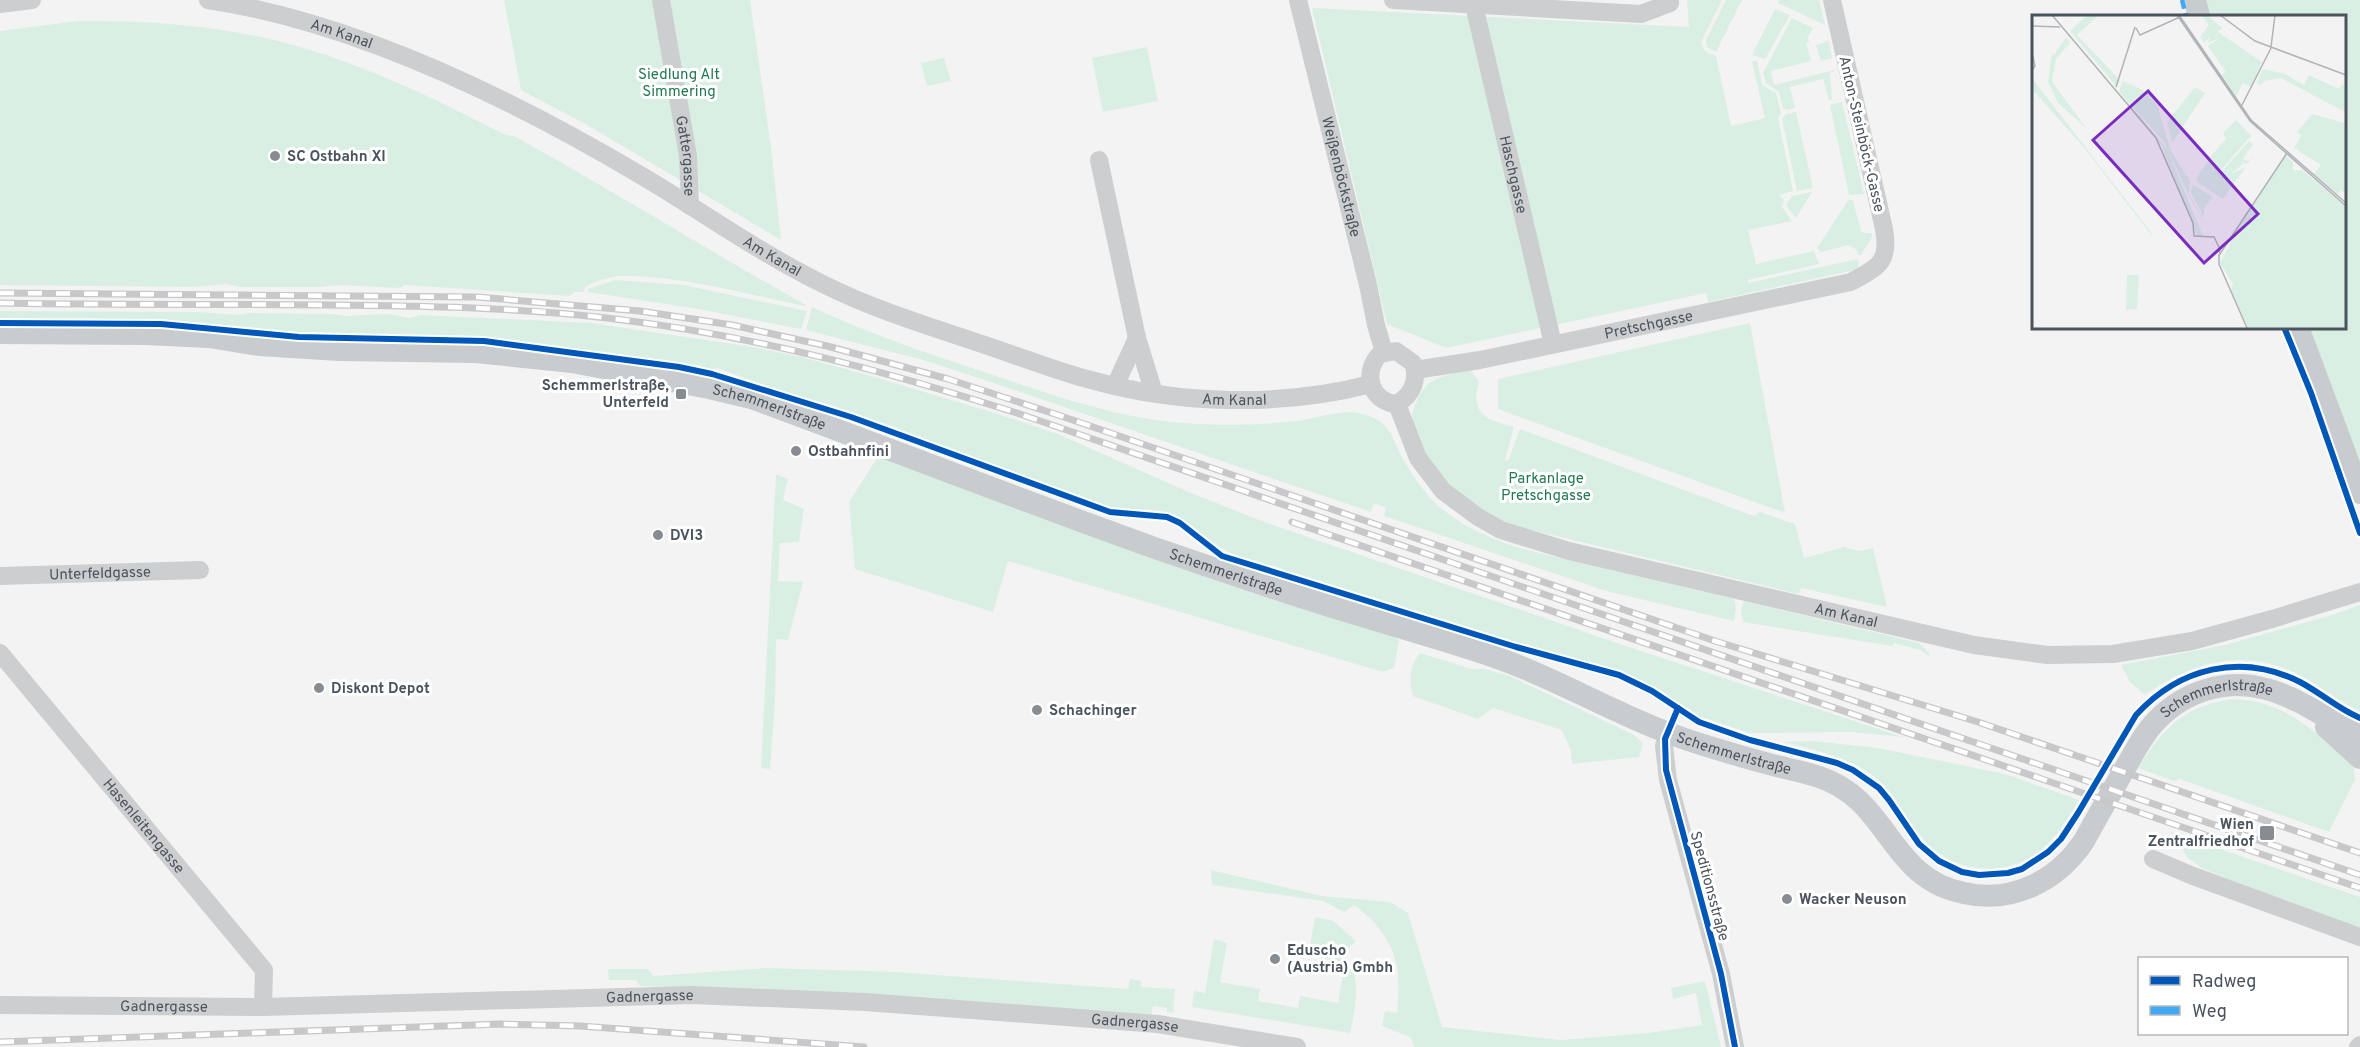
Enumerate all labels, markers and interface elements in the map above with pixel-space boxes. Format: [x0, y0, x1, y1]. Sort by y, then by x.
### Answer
inset map [2032, 15, 2345, 328]
street label: Am Kanal [308, 16, 375, 54]
street label: Anton-Steinböck-Gasse [1833, 54, 1888, 214]
park label: Siedlung Alt Simmering [638, 66, 720, 102]
street label: Gattergasse [670, 114, 698, 197]
street label: Weißenböckstraße [1316, 115, 1364, 239]
street label: Haschgasse [1494, 134, 1530, 216]
place label: SC Ostbahn XI [287, 148, 386, 167]
marker: SC Ostbahn XI [268, 149, 282, 163]
street label: Am Kanal [739, 233, 804, 282]
street label: Pretschgasse [1603, 307, 1695, 345]
place label: Schemmerlstraße, Unterfeld [542, 377, 669, 413]
street label: Schemmerlstraße [710, 381, 828, 436]
marker: Schemmerlstraße, Unterfeld [674, 387, 688, 401]
street label: Am Kanal [1201, 391, 1267, 411]
place label: Ostbahnfini [808, 443, 889, 462]
marker: Ostbahnfini [789, 444, 803, 458]
park label: Parkanlage Pretschgasse [1501, 470, 1591, 506]
place label: DVI3 [670, 527, 703, 546]
marker: DVI3 [651, 528, 665, 542]
street label: Schemmerlstraße [1166, 546, 1285, 602]
street label: Unterfeldgasse [49, 563, 151, 586]
street label: Am Kanal [1812, 600, 1879, 633]
street label: Schemmerlstraße [2157, 677, 2275, 723]
place label: Diskont Depot [331, 680, 430, 699]
marker: Diskont Depot [312, 681, 326, 695]
place label: Schachinger [1049, 702, 1138, 721]
marker: Schachinger [1030, 703, 1044, 717]
street label: Schemmerlstraße [1673, 729, 1793, 780]
street label: Hasenleitengasse [98, 775, 188, 878]
place label: Wien Zentralfriedhof [2148, 816, 2255, 852]
marker: Wien Zentralfriedhof [2258, 824, 2276, 842]
street label: Speditionsstraße [1685, 829, 1732, 943]
place label: Wacker Neuson [1799, 891, 1907, 910]
marker: Wacker Neuson [1780, 892, 1794, 906]
place label: Eduscho (Austria) Gmbh [1287, 942, 1393, 978]
marker: Eduscho (Austria) Gmbh [1268, 952, 1282, 966]
legend [2138, 957, 2348, 1035]
text: Radweg [2192, 971, 2256, 994]
street label: Gadnergasse [606, 987, 694, 1008]
street label: Gadnergasse [120, 998, 208, 1018]
text: Weg [2192, 1001, 2227, 1024]
street label: Gadnergasse [1090, 1011, 1180, 1038]

